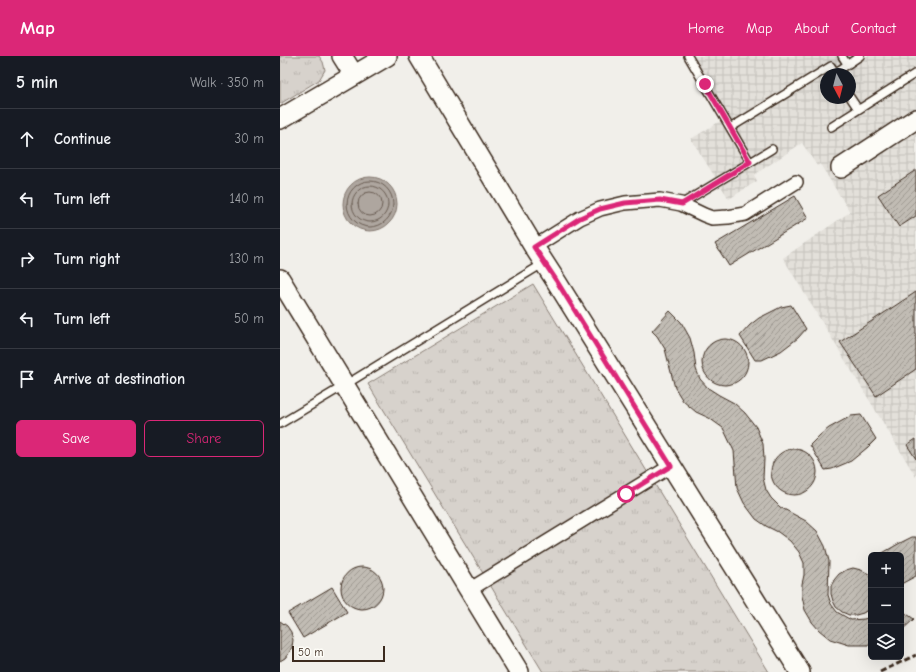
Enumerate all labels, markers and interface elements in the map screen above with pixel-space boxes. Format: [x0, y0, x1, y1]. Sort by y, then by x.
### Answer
text: Map [20, 17, 55, 39]
text: Home [688, 20, 724, 37]
text: Map [746, 20, 772, 37]
text: About [794, 20, 829, 37]
text: Contact [851, 20, 896, 37]
north arrow [820, 68, 856, 104]
text: 5 min [16, 73, 58, 92]
text: Walk · 350 m [190, 75, 264, 90]
route end [696, 75, 714, 93]
icon: ahead [16, 128, 38, 150]
text: Continue [54, 130, 111, 148]
text: 30 m [234, 131, 264, 146]
icon: left [16, 188, 38, 210]
text: Turn left [54, 190, 110, 208]
text: 140 m [230, 191, 264, 206]
icon: right [16, 248, 38, 270]
text: Turn right [54, 250, 120, 268]
text: 130 m [229, 251, 264, 266]
icon: left [16, 308, 38, 330]
text: Turn left [54, 310, 110, 328]
text: 50 m [234, 311, 264, 326]
icon: arrive [16, 368, 38, 390]
text: Arrive at destination [54, 370, 185, 388]
button: Save [16, 420, 136, 457]
button: Share [144, 420, 264, 457]
route start [617, 485, 635, 503]
map controls [868, 552, 904, 660]
button: + [868, 552, 904, 588]
button: − [868, 588, 904, 624]
button: layers [868, 624, 904, 660]
scale bar [292, 644, 385, 663]
text: 50 m [298, 646, 323, 659]

